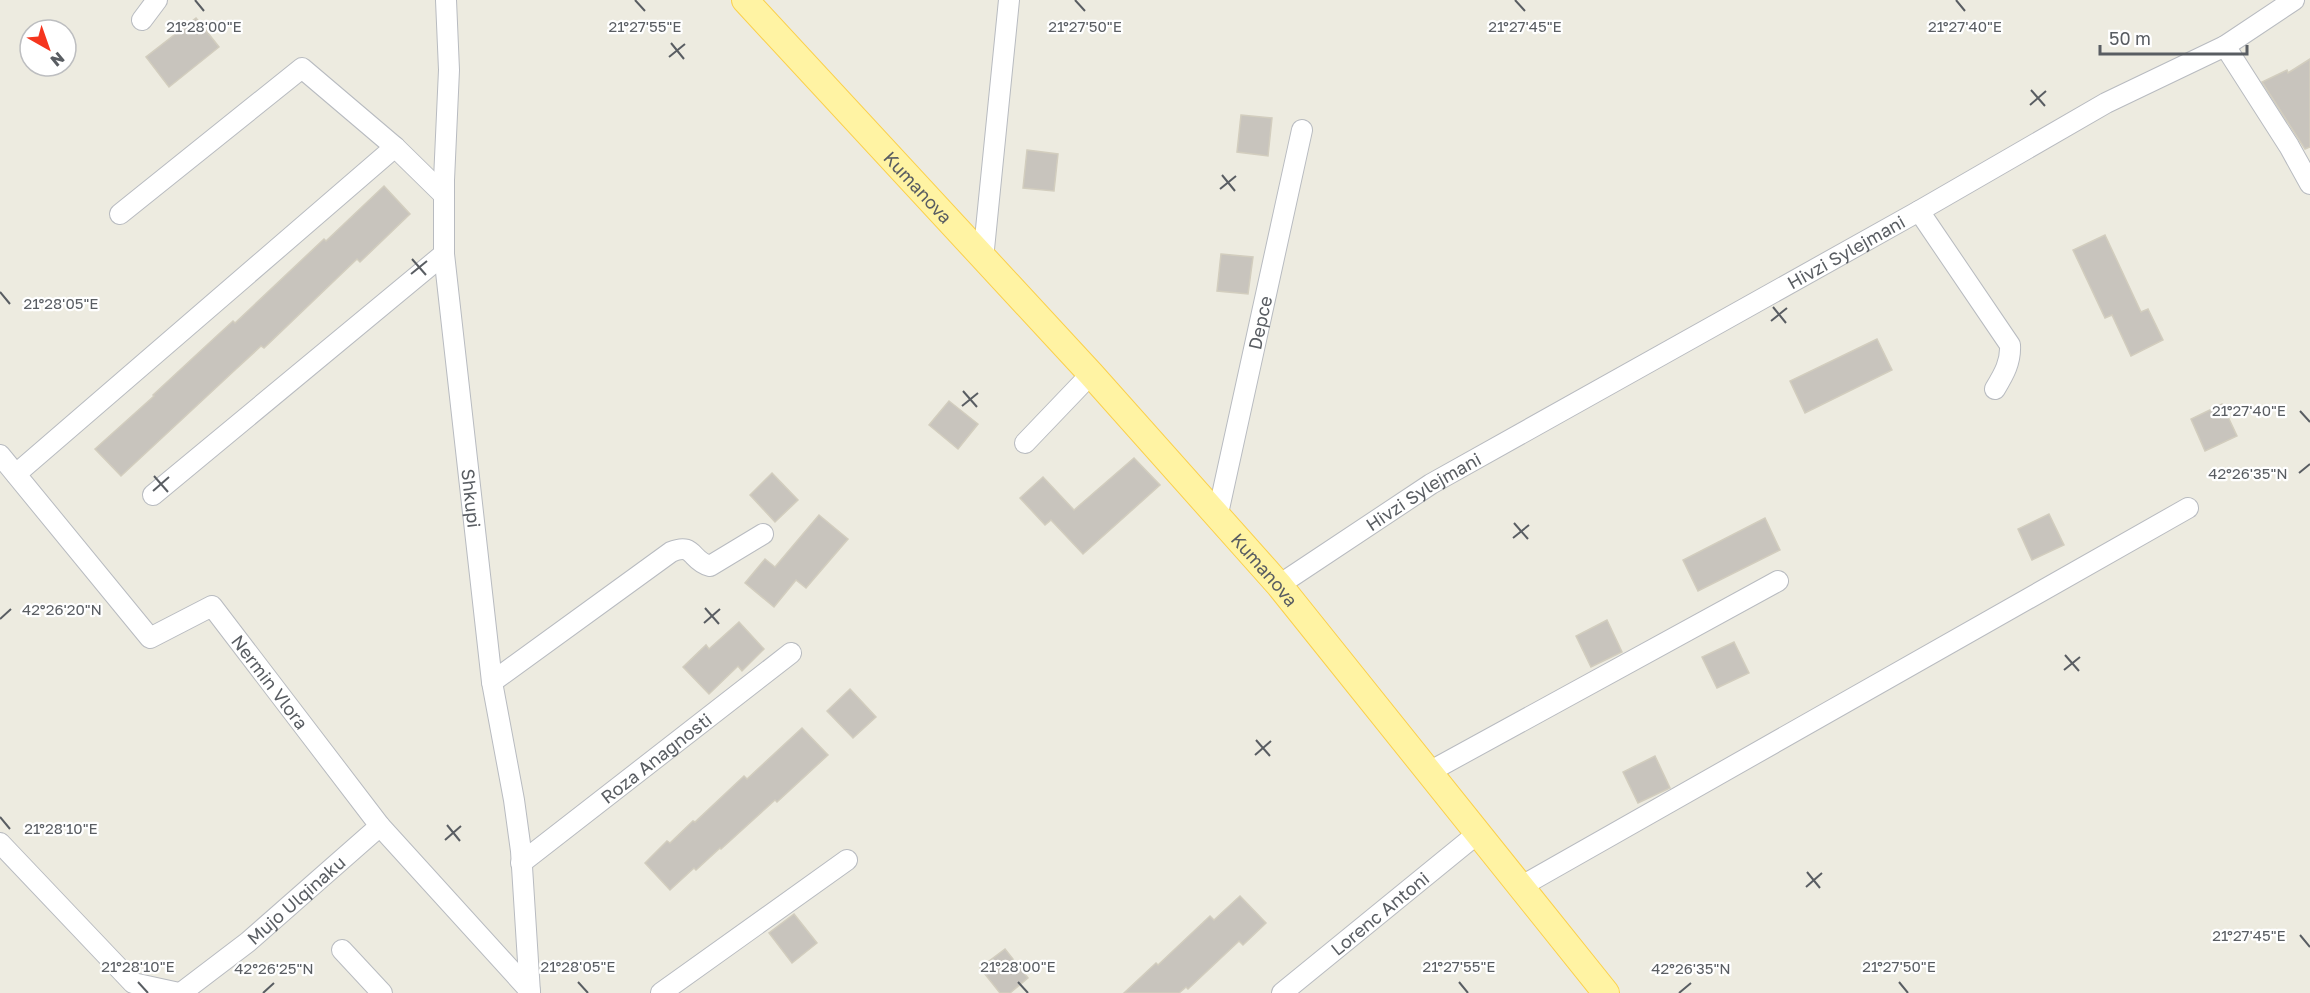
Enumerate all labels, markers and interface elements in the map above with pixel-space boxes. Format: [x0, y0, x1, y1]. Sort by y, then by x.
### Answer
text: 21°28'00"E [166, 17, 242, 35]
text: 21°27'55"E [609, 17, 681, 35]
text: 21°27'50"E [1048, 17, 1122, 35]
text: 21°27'45"E [1488, 17, 1562, 35]
text: 21°27'40"E [1928, 17, 2002, 35]
north arrow [18, 18, 78, 78]
scale bar [2100, 18, 2247, 56]
text: 50 m [2109, 27, 2151, 49]
text: N [47, 48, 69, 71]
street label: Kumanova [879, 147, 957, 228]
street label: Hivzi Sylejmani [1783, 210, 1909, 294]
text: 21°28'05"E [24, 294, 98, 312]
street label: Depce [1243, 294, 1276, 352]
text: 21°27'40"E [2212, 401, 2286, 419]
street label: Hivzi Sylejmani [1361, 447, 1485, 535]
text: 42°26'35"N [2208, 464, 2288, 482]
street label: Shkupi [457, 467, 486, 529]
street label: Kumanova [1227, 528, 1303, 611]
text: 42°26'20"N [22, 600, 102, 618]
street label: Nermin Vlora [227, 630, 313, 734]
street label: Roza Anagnosti [596, 708, 716, 808]
text: 21°28'10"E [24, 819, 98, 837]
street label: Mujo Ulqinaku [242, 851, 350, 949]
street label: Lorenc Antoni [1326, 867, 1433, 960]
text: 21°27'45"E [2212, 926, 2286, 944]
text: 21°28'10"E [101, 957, 175, 975]
text: 21°28'05"E [541, 957, 615, 975]
text: 21°28'00"E [980, 957, 1056, 975]
text: 21°27'55"E [1423, 957, 1495, 975]
text: 21°27'50"E [1862, 957, 1936, 975]
text: 42°26'25"N [234, 959, 314, 977]
text: 42°26'35"N [1651, 959, 1731, 977]

